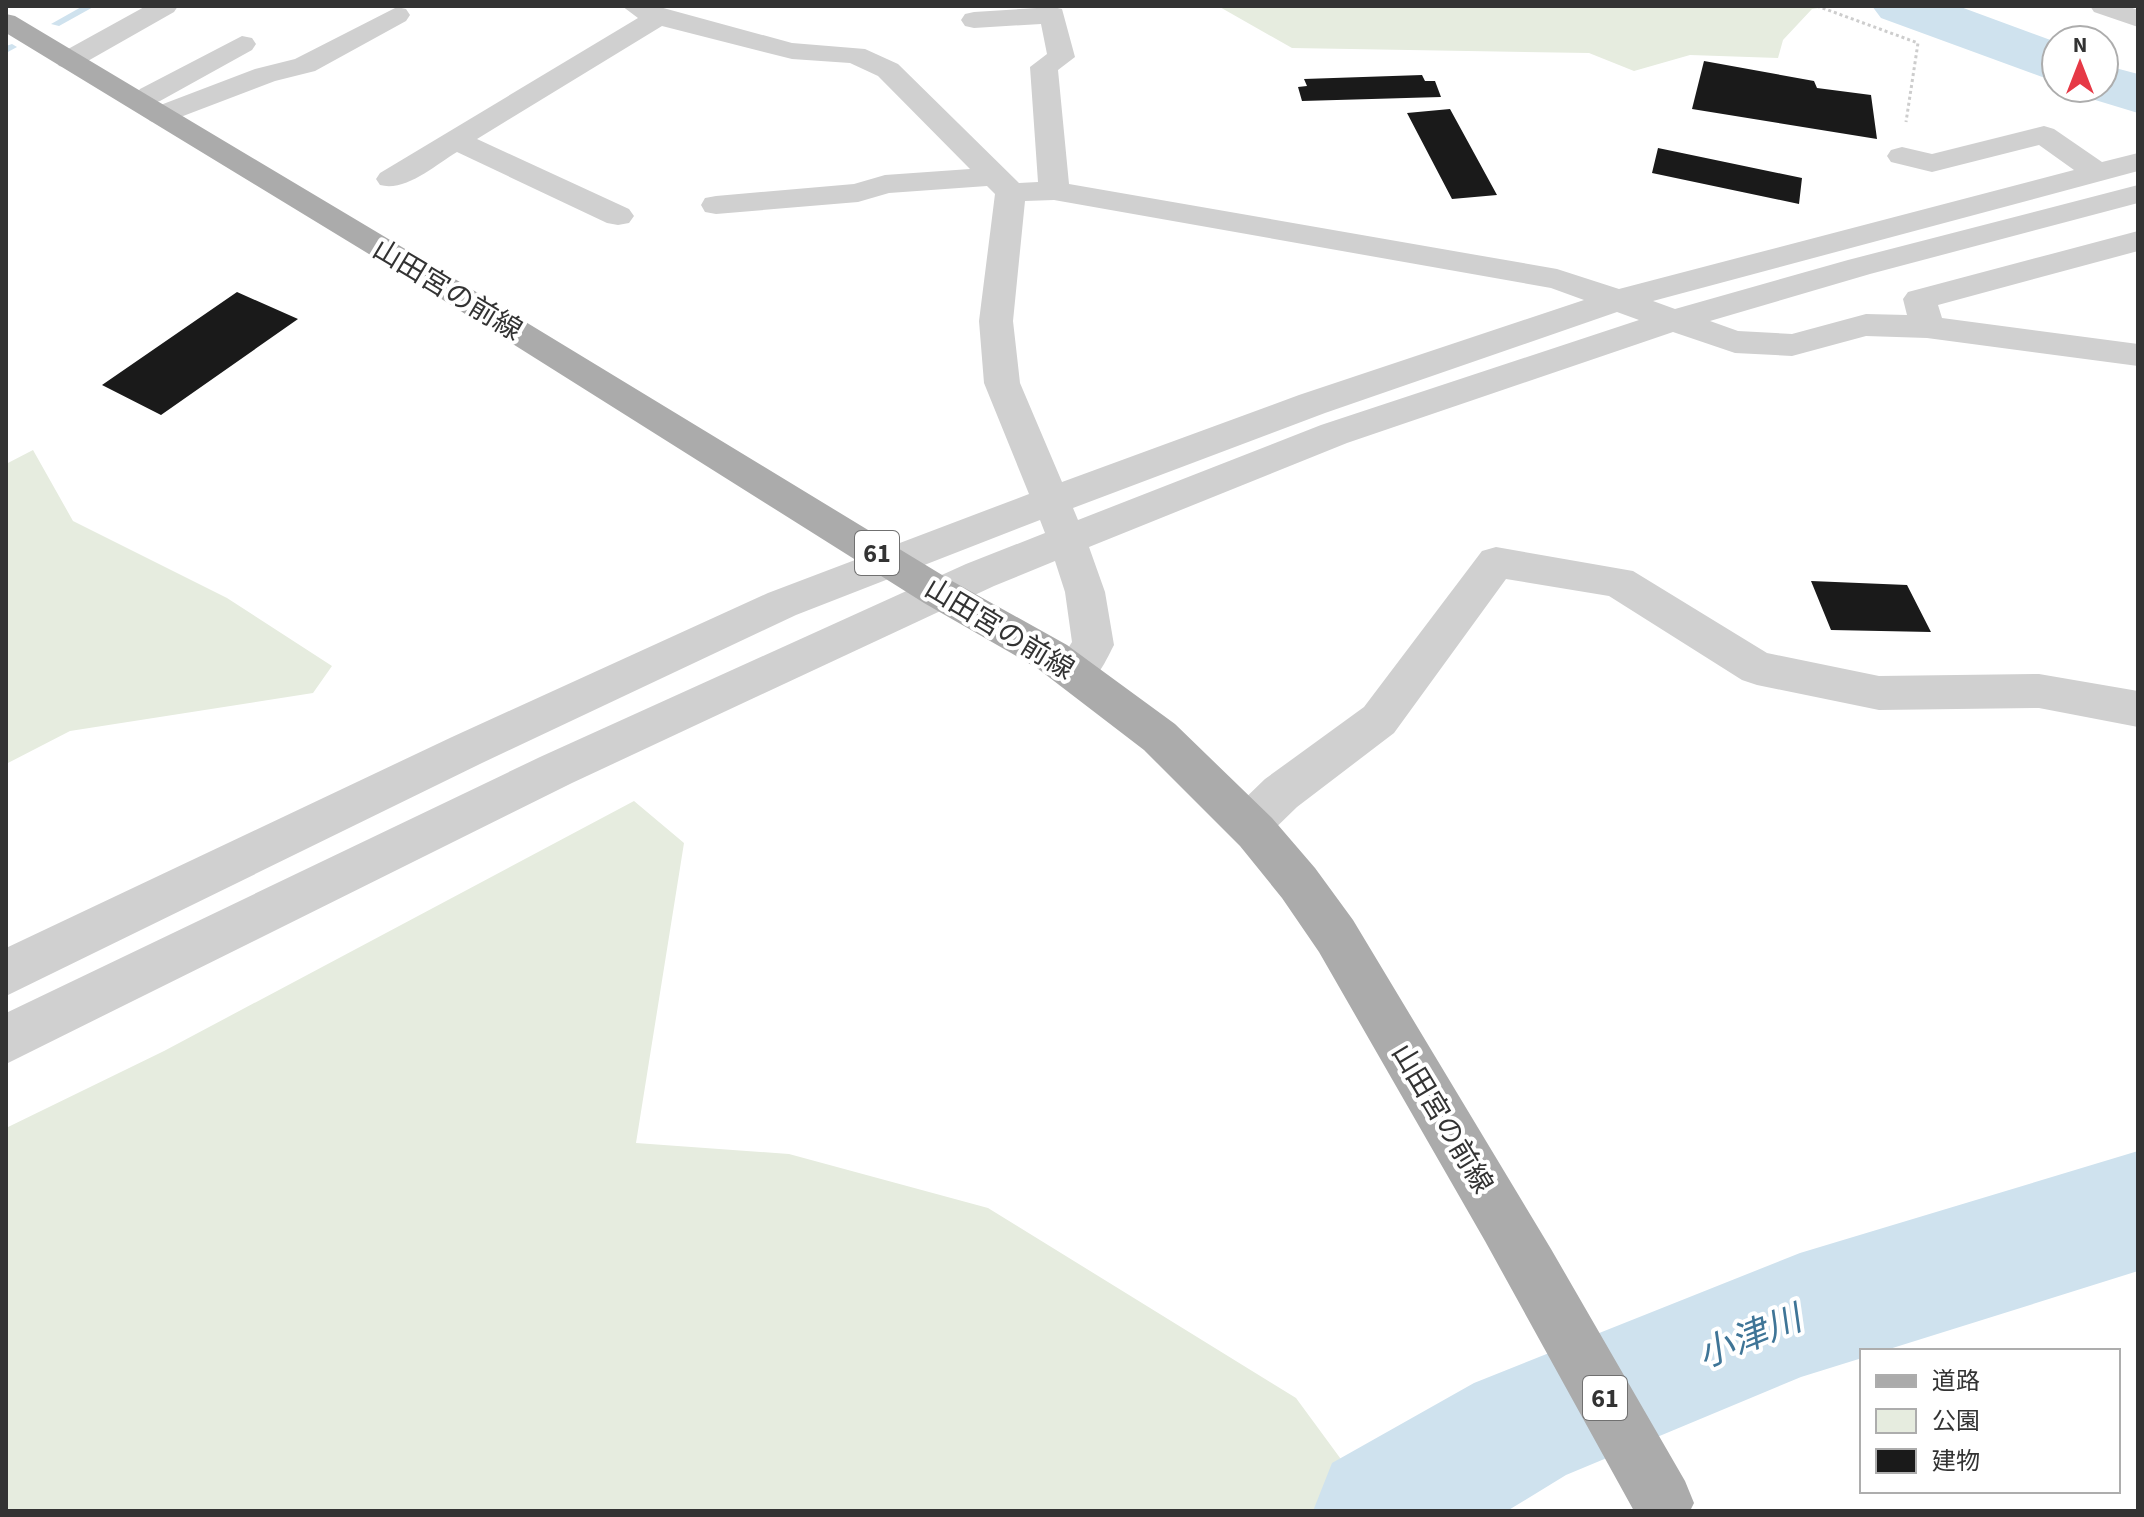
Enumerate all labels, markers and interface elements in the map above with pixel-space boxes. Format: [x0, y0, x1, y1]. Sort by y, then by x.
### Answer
north arrow [2040, 24, 2120, 104]
text: N [2073, 29, 2087, 61]
street label: 山田宮の前線 [365, 229, 530, 350]
road number: 61 [855, 531, 899, 575]
street label: 山田宮の前線 [917, 568, 1082, 689]
street label: 山田宮の前線 [1382, 1036, 1503, 1201]
water label: 小津川 [1690, 1292, 1813, 1381]
legend [1860, 1349, 2120, 1493]
text: 道路 [1932, 1364, 1980, 1399]
road number: 61 [1583, 1376, 1627, 1420]
text: 公園 [1932, 1404, 1980, 1439]
text: 建物 [1932, 1444, 1980, 1479]

